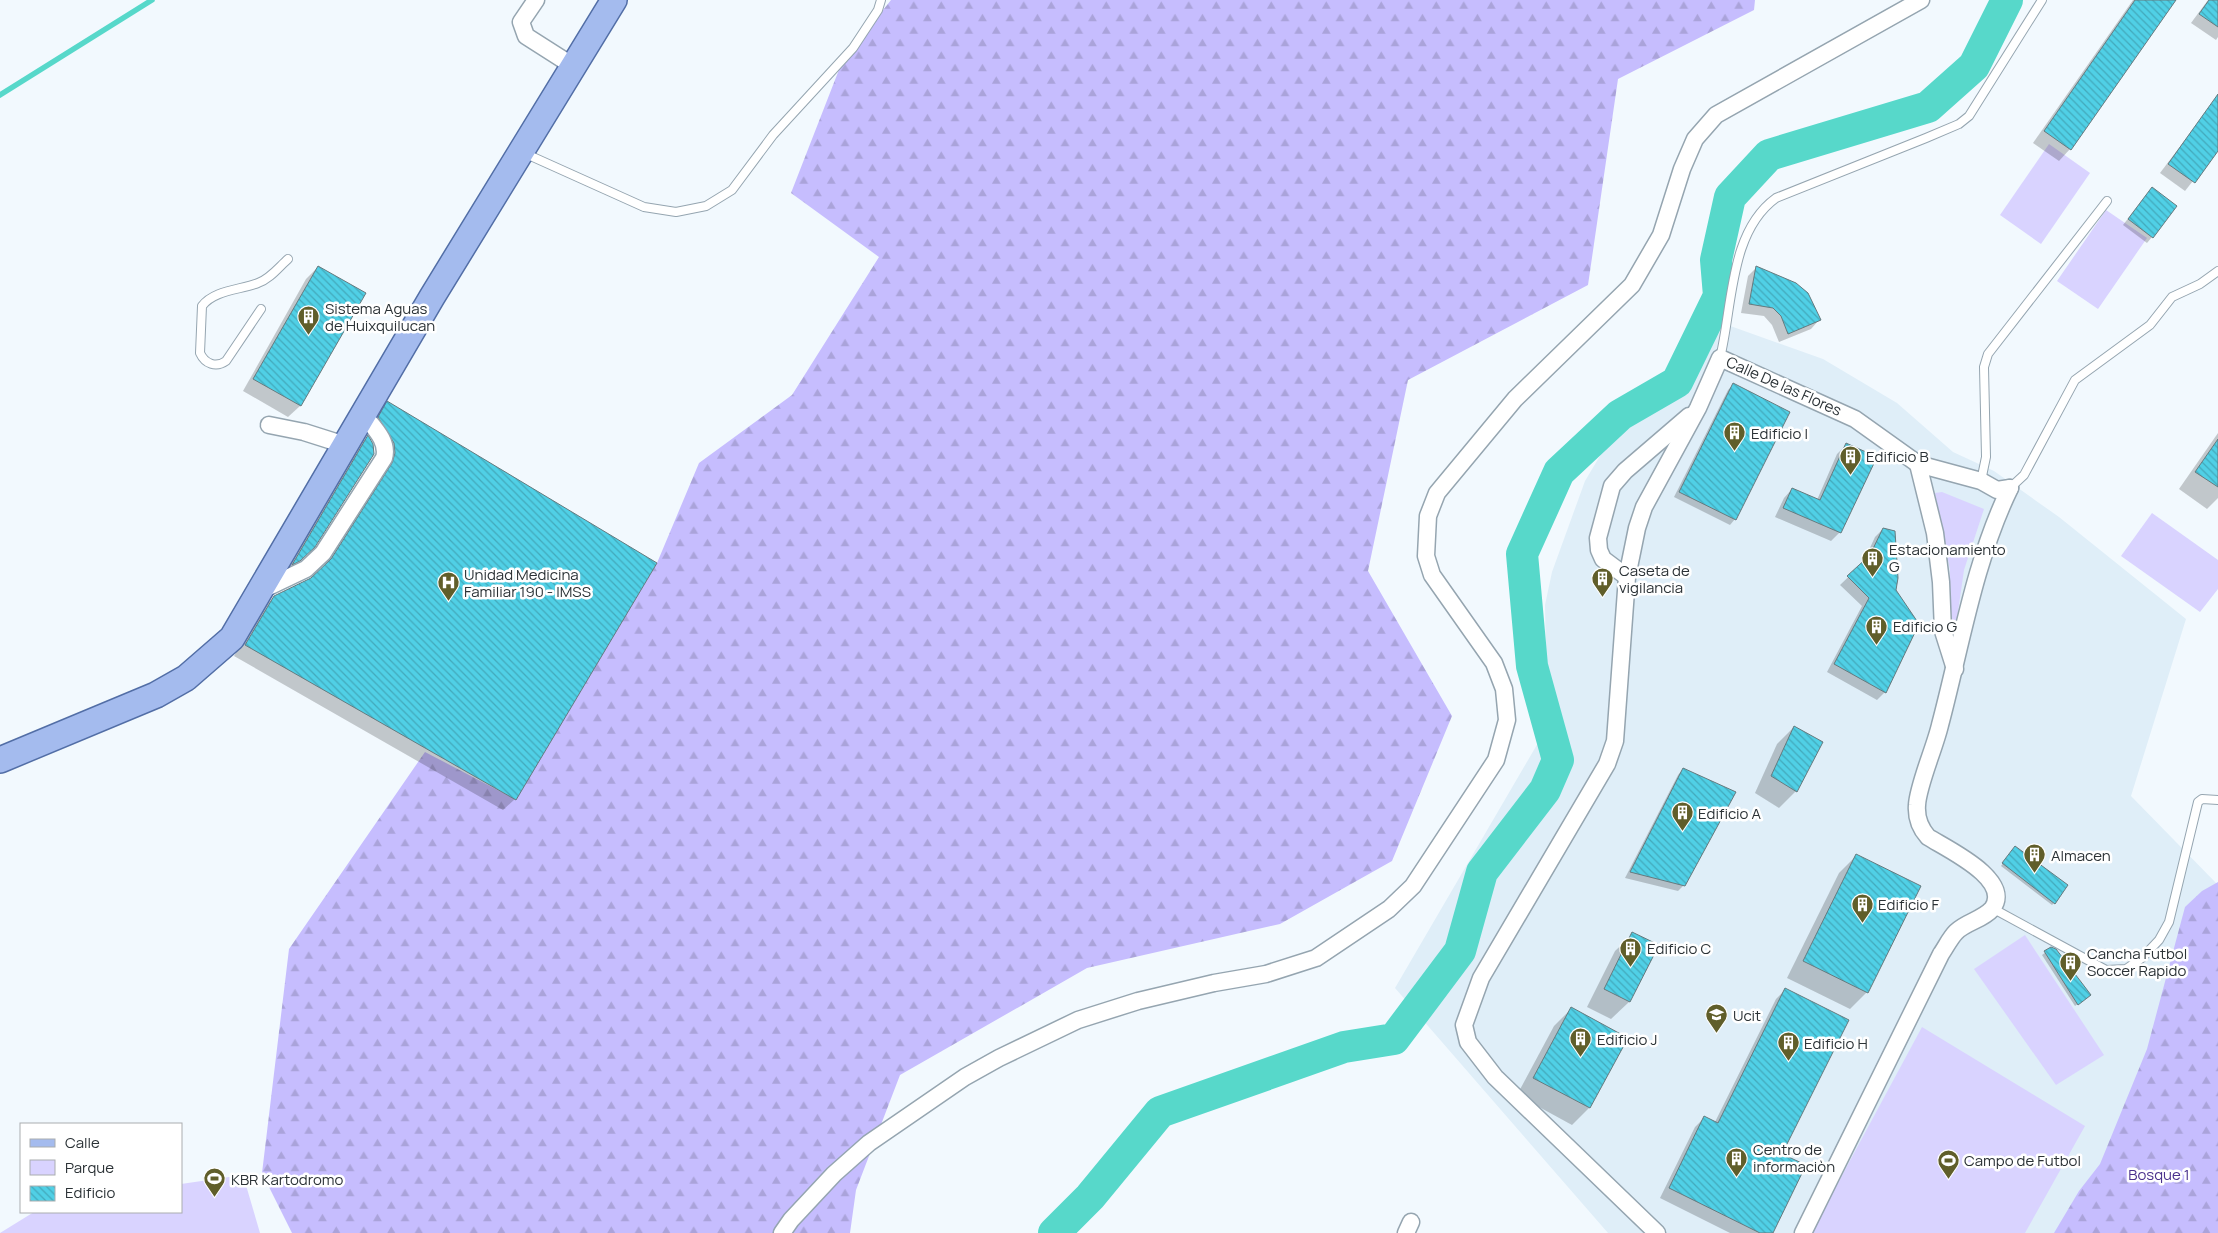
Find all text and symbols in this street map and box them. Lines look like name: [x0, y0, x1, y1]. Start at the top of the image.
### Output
place label: Sistema Aguas de Huixquilucan: [325, 298, 435, 336]
building icon: Sistema Aguas de Huixquilucan: [297, 305, 321, 336]
street label: Calle De las Flores: [1723, 351, 1845, 421]
building icon: Edificio I: [1723, 421, 1747, 452]
place label: Edificio I: [1751, 423, 1808, 444]
building icon: Edificio B: [1838, 444, 1862, 475]
place label: Edificio B: [1866, 446, 1929, 467]
place label: Estacionamiento G: [1889, 539, 2006, 577]
building icon: Estacionamiento G: [1861, 546, 1885, 577]
place label: Caseta de vigilancia: [1619, 560, 1690, 598]
place label: Unidad Medicina Familiar 190 - IMSS: [464, 564, 591, 602]
building icon: Caseta de vigilancia: [1591, 567, 1615, 598]
hospital icon: Unidad Medicina Familiar 190 - IMSS: [436, 571, 460, 602]
building icon: Edificio G: [1865, 614, 1889, 645]
place label: Edificio G: [1893, 616, 1957, 637]
building icon: Edificio A: [1670, 801, 1694, 832]
place label: Edificio A: [1698, 803, 1761, 824]
building icon: Almacen: [2023, 843, 2047, 874]
place label: Almacen: [2051, 845, 2111, 866]
building icon: Edificio F: [1850, 892, 1874, 923]
place label: Edificio F: [1878, 894, 1939, 915]
building icon: Edificio C: [1619, 936, 1643, 967]
place label: Edificio C: [1647, 938, 1711, 959]
place label: Cancha Futbol Soccer Rapido: [2087, 943, 2187, 981]
building icon: Cancha Futbol Soccer Rapido: [2059, 950, 2083, 981]
school or university icon: Ucit: [1705, 1003, 1729, 1034]
place label: Ucit: [1733, 1005, 1761, 1026]
building icon: Edificio J: [1569, 1027, 1593, 1058]
place label: Edificio J: [1597, 1029, 1657, 1050]
building icon: Edificio H: [1776, 1031, 1800, 1062]
place label: Edificio H: [1804, 1033, 1868, 1054]
legend: [20, 1123, 182, 1213]
text: Calle: [65, 1132, 100, 1153]
place label: Centro de informaciòn: [1753, 1139, 1835, 1177]
building icon: Centro de informaciòn: [1725, 1146, 1749, 1177]
sports icon: Campo de Futbol: [1936, 1148, 1960, 1179]
place label: Campo de Futbol: [1964, 1150, 2081, 1171]
text: Parque: [65, 1157, 114, 1178]
park label: Bosque 1: [2128, 1164, 2190, 1185]
sports icon: KBR Kartodromo: [203, 1167, 227, 1198]
place label: KBR Kartodromo: [231, 1169, 343, 1190]
text: Edificio: [65, 1182, 116, 1203]

